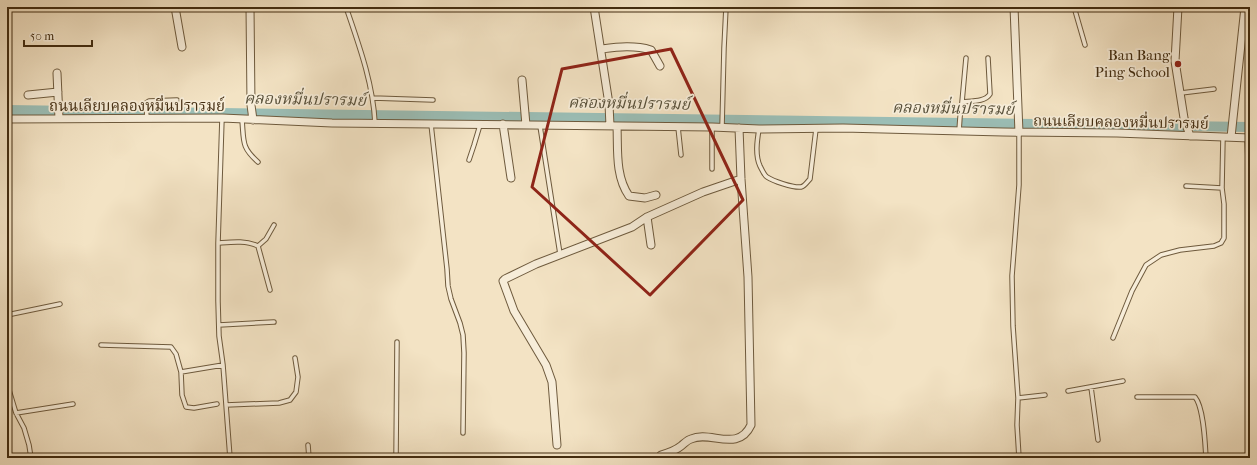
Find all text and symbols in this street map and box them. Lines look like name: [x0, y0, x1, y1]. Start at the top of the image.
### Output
scale bar: [24, 22, 92, 48]
text: 50 m: [30, 29, 54, 43]
place label: Ban Bang Ping School: [1095, 46, 1171, 81]
marker: Ban Bang Ping School: [1173, 59, 1183, 69]
water label: คลองหมื่นปรารมย์: [244, 86, 369, 110]
water label: คลองหมื่นปรารมย์: [568, 90, 693, 114]
street label: ถนนเลียบคลองหมื่นปรารมย์: [49, 95, 225, 115]
water label: คลองหมื่นปรารมย์: [892, 95, 1017, 119]
street label: ถนนเลียบคลองหมื่นปรารมย์: [1033, 109, 1209, 133]

